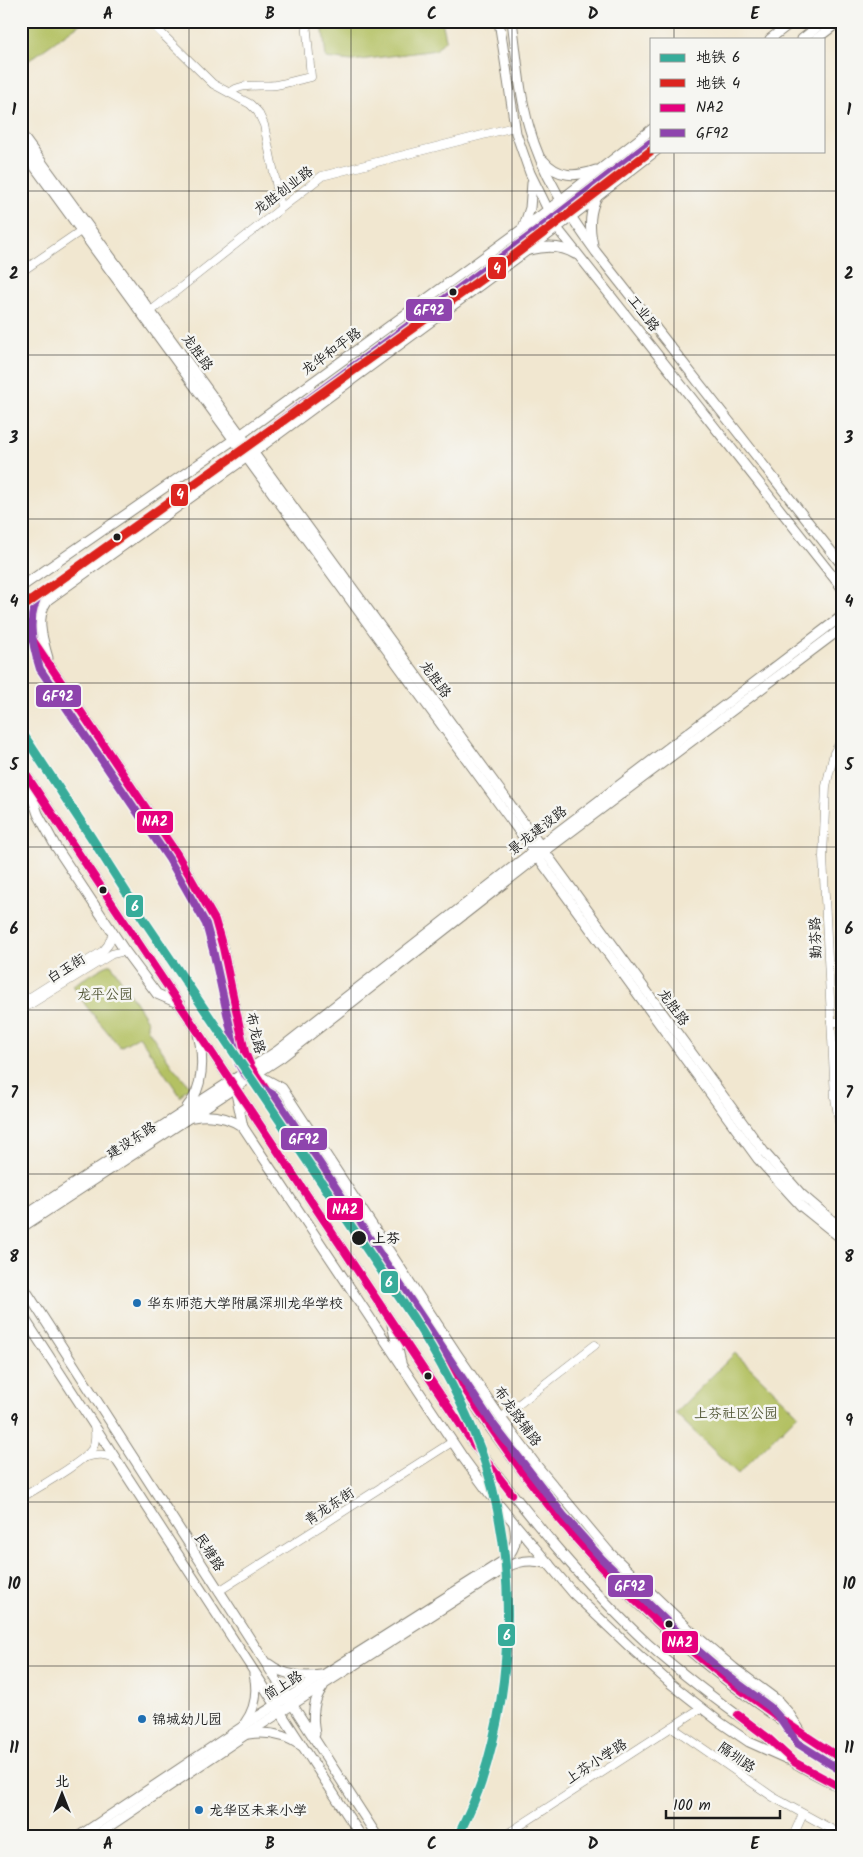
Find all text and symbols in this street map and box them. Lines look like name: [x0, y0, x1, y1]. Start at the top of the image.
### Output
text: A: [103, 2, 113, 27]
text: B: [265, 2, 275, 27]
text: C: [427, 2, 437, 27]
text: D: [588, 2, 599, 27]
text: E: [751, 2, 761, 27]
legend: [650, 38, 826, 152]
text: 地铁 6: [696, 46, 740, 70]
text: 地铁 4: [696, 72, 740, 96]
text: NA2: [696, 96, 724, 120]
text: 1: [12, 98, 17, 123]
text: 1: [847, 98, 852, 123]
text: GF92: [696, 122, 729, 146]
street label: 龙胜创业路: [249, 161, 318, 221]
line badge: 4: [487, 256, 507, 280]
text: 4: [493, 258, 501, 280]
text: 2: [9, 262, 19, 287]
text: 2: [844, 262, 854, 287]
unlabelled marker: [448, 287, 458, 297]
street label: 工业路: [622, 290, 665, 337]
line badge: GF92: [405, 298, 453, 322]
text: GF92: [413, 300, 445, 322]
street label: 龙华和平路: [297, 322, 366, 381]
street label: 龙胜路: [176, 329, 218, 376]
text: 3: [9, 426, 19, 451]
text: 3: [844, 426, 854, 451]
line badge: 4: [170, 483, 189, 507]
text: 4: [176, 484, 184, 506]
unlabelled marker: [112, 532, 122, 542]
text: 4: [10, 590, 19, 615]
text: 4: [845, 590, 854, 615]
street label: 龙胜路: [414, 656, 456, 703]
line badge: GF92: [35, 684, 82, 708]
text: GF92: [42, 686, 74, 708]
text: 5: [9, 753, 20, 778]
text: 5: [844, 753, 855, 778]
street label: 景龙建设路: [503, 801, 572, 861]
line badge: NA2: [136, 810, 174, 834]
text: NA2: [142, 811, 168, 833]
unlabelled marker: [98, 885, 108, 895]
line badge: 6: [125, 894, 144, 918]
text: 6: [131, 896, 139, 918]
text: 6: [10, 917, 19, 942]
street label: 勤芬路: [804, 917, 828, 959]
text: 6: [845, 917, 854, 942]
street label: 白玉街: [43, 948, 90, 989]
park label: 龙平公园: [77, 984, 133, 1006]
street label: 龙胜路: [652, 984, 694, 1031]
street label: 布龙路: [239, 1010, 271, 1056]
text: 7: [10, 1081, 18, 1106]
text: 7: [845, 1081, 853, 1106]
street label: 建设东路: [102, 1116, 161, 1165]
line badge: GF92: [280, 1127, 328, 1151]
text: GF92: [288, 1129, 320, 1151]
line badge: NA2: [326, 1197, 364, 1221]
text: NA2: [332, 1199, 358, 1221]
place label: 上芬: [372, 1228, 400, 1250]
marker: 上芬: [350, 1229, 368, 1247]
text: 8: [9, 1245, 19, 1270]
text: 8: [844, 1245, 854, 1270]
line badge: 6: [380, 1270, 399, 1294]
text: 6: [385, 1272, 393, 1294]
place label: 华东师范大学附属深圳龙华学校: [147, 1293, 343, 1315]
marker: 华东师范大学附属深圳龙华学校: [131, 1297, 143, 1309]
unlabelled marker: [423, 1371, 433, 1381]
street label: 布龙路辅路: [488, 1382, 547, 1451]
park label: 上芬社区公园: [694, 1403, 778, 1425]
text: 9: [10, 1409, 18, 1434]
text: 9: [845, 1409, 853, 1434]
street label: 青龙东街: [300, 1482, 359, 1531]
street label: 民塘路: [188, 1529, 230, 1576]
text: 10: [7, 1572, 21, 1597]
text: 10: [842, 1572, 856, 1597]
line badge: GF92: [607, 1574, 654, 1598]
text: GF92: [614, 1576, 646, 1598]
unlabelled marker: [664, 1619, 674, 1629]
line badge: 6: [497, 1623, 516, 1647]
text: 6: [503, 1625, 511, 1647]
line badge: NA2: [661, 1630, 699, 1654]
text: NA2: [667, 1632, 693, 1654]
street label: 简上路: [260, 1665, 307, 1706]
place label: 锦城幼儿园: [152, 1709, 222, 1731]
marker: 锦城幼儿园: [136, 1713, 148, 1725]
street label: 上芬小学路: [561, 1734, 632, 1790]
text: 11: [9, 1736, 19, 1761]
text: 11: [844, 1736, 854, 1761]
street label: 隔圳路: [713, 1737, 760, 1779]
north arrow: [38, 1770, 88, 1820]
text: 北: [55, 1771, 69, 1793]
scale bar: [666, 1787, 779, 1819]
text: 100 m: [673, 1794, 711, 1818]
place label: 龙华区未来小学: [209, 1800, 307, 1822]
marker: 龙华区未来小学: [193, 1804, 205, 1816]
text: A: [103, 1832, 113, 1857]
text: B: [265, 1832, 275, 1857]
text: C: [427, 1832, 437, 1857]
text: D: [588, 1832, 599, 1857]
text: E: [751, 1832, 761, 1857]

